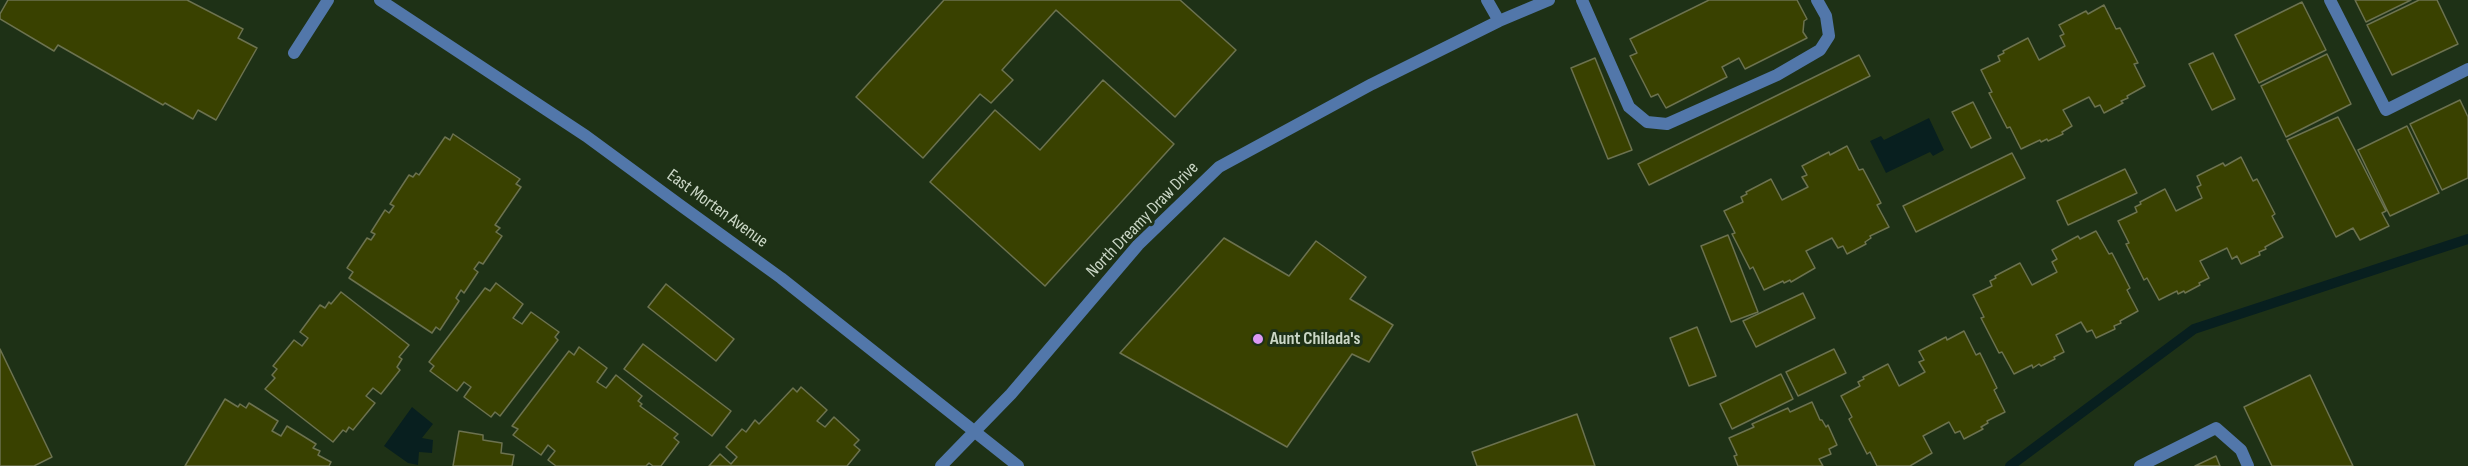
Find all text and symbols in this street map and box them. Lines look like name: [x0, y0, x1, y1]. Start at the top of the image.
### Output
street label: North Dreamy Draw Drive: [1082, 158, 1204, 282]
street label: East Morten Avenue: [662, 165, 772, 253]
place label: Aunt Chilada's: [1270, 328, 1361, 350]
marker: Aunt Chilada's: [1251, 332, 1265, 346]

